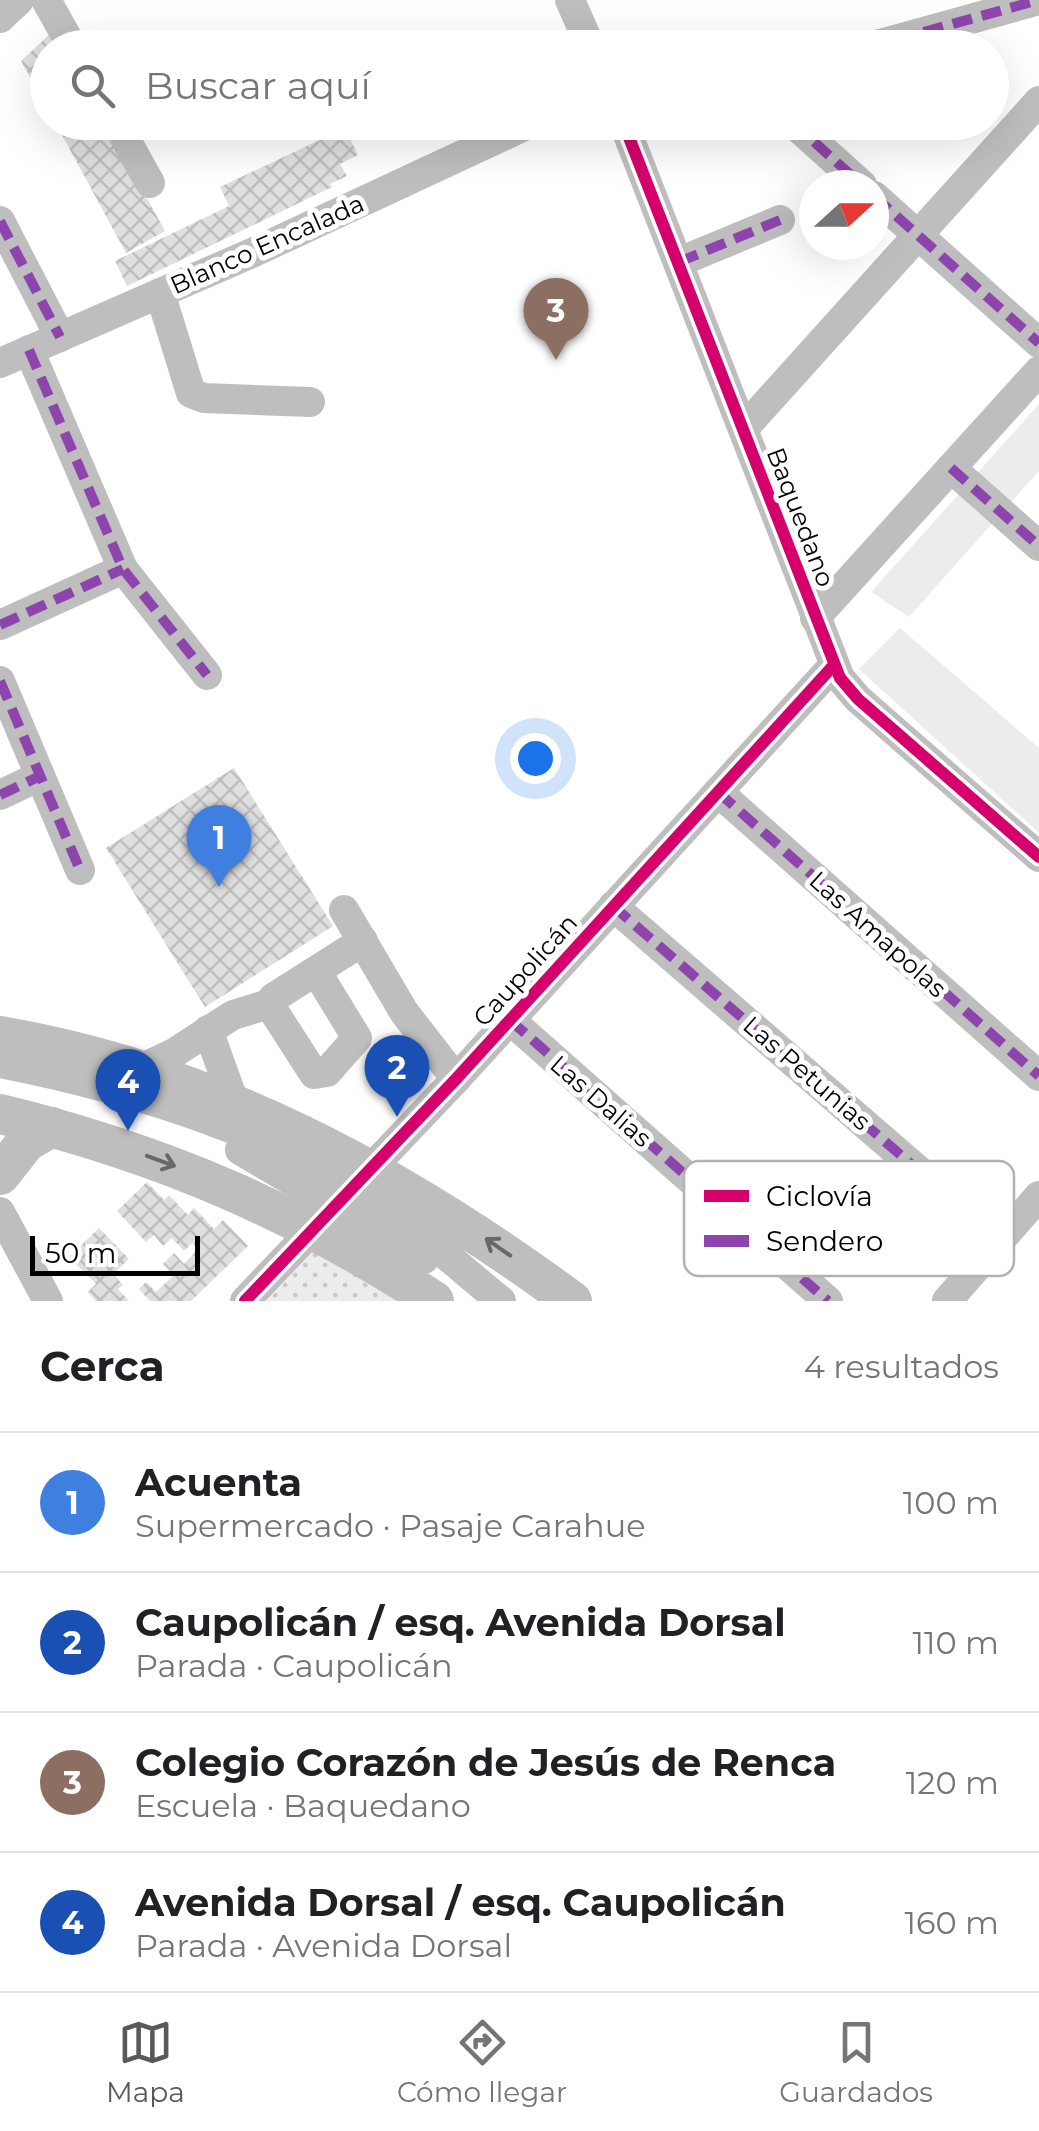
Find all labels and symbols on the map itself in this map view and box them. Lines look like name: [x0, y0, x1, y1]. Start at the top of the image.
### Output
north arrow: [799, 170, 889, 260]
street label: Blanco Encalada: [165, 188, 369, 300]
pin: 3: [524, 278, 588, 360]
street label: Baquedano: [761, 443, 841, 591]
your location: [510, 733, 561, 784]
pin: 1: [186, 804, 252, 887]
street label: Las Amapolas: [803, 865, 953, 1003]
street label: Caupolicán: [467, 908, 583, 1032]
street label: Las Petunias: [737, 1010, 877, 1136]
pin: 2: [364, 1034, 430, 1117]
pin: 4: [96, 1048, 160, 1131]
street label: Las Dalias: [544, 1049, 658, 1153]
one-way arrow: [144, 1153, 175, 1171]
legend: [684, 1161, 1014, 1276]
text: Ciclovía: [766, 1179, 873, 1213]
text: Sendero: [766, 1224, 883, 1258]
scale bar: [30, 1231, 200, 1276]
one-way arrow: [485, 1237, 512, 1258]

